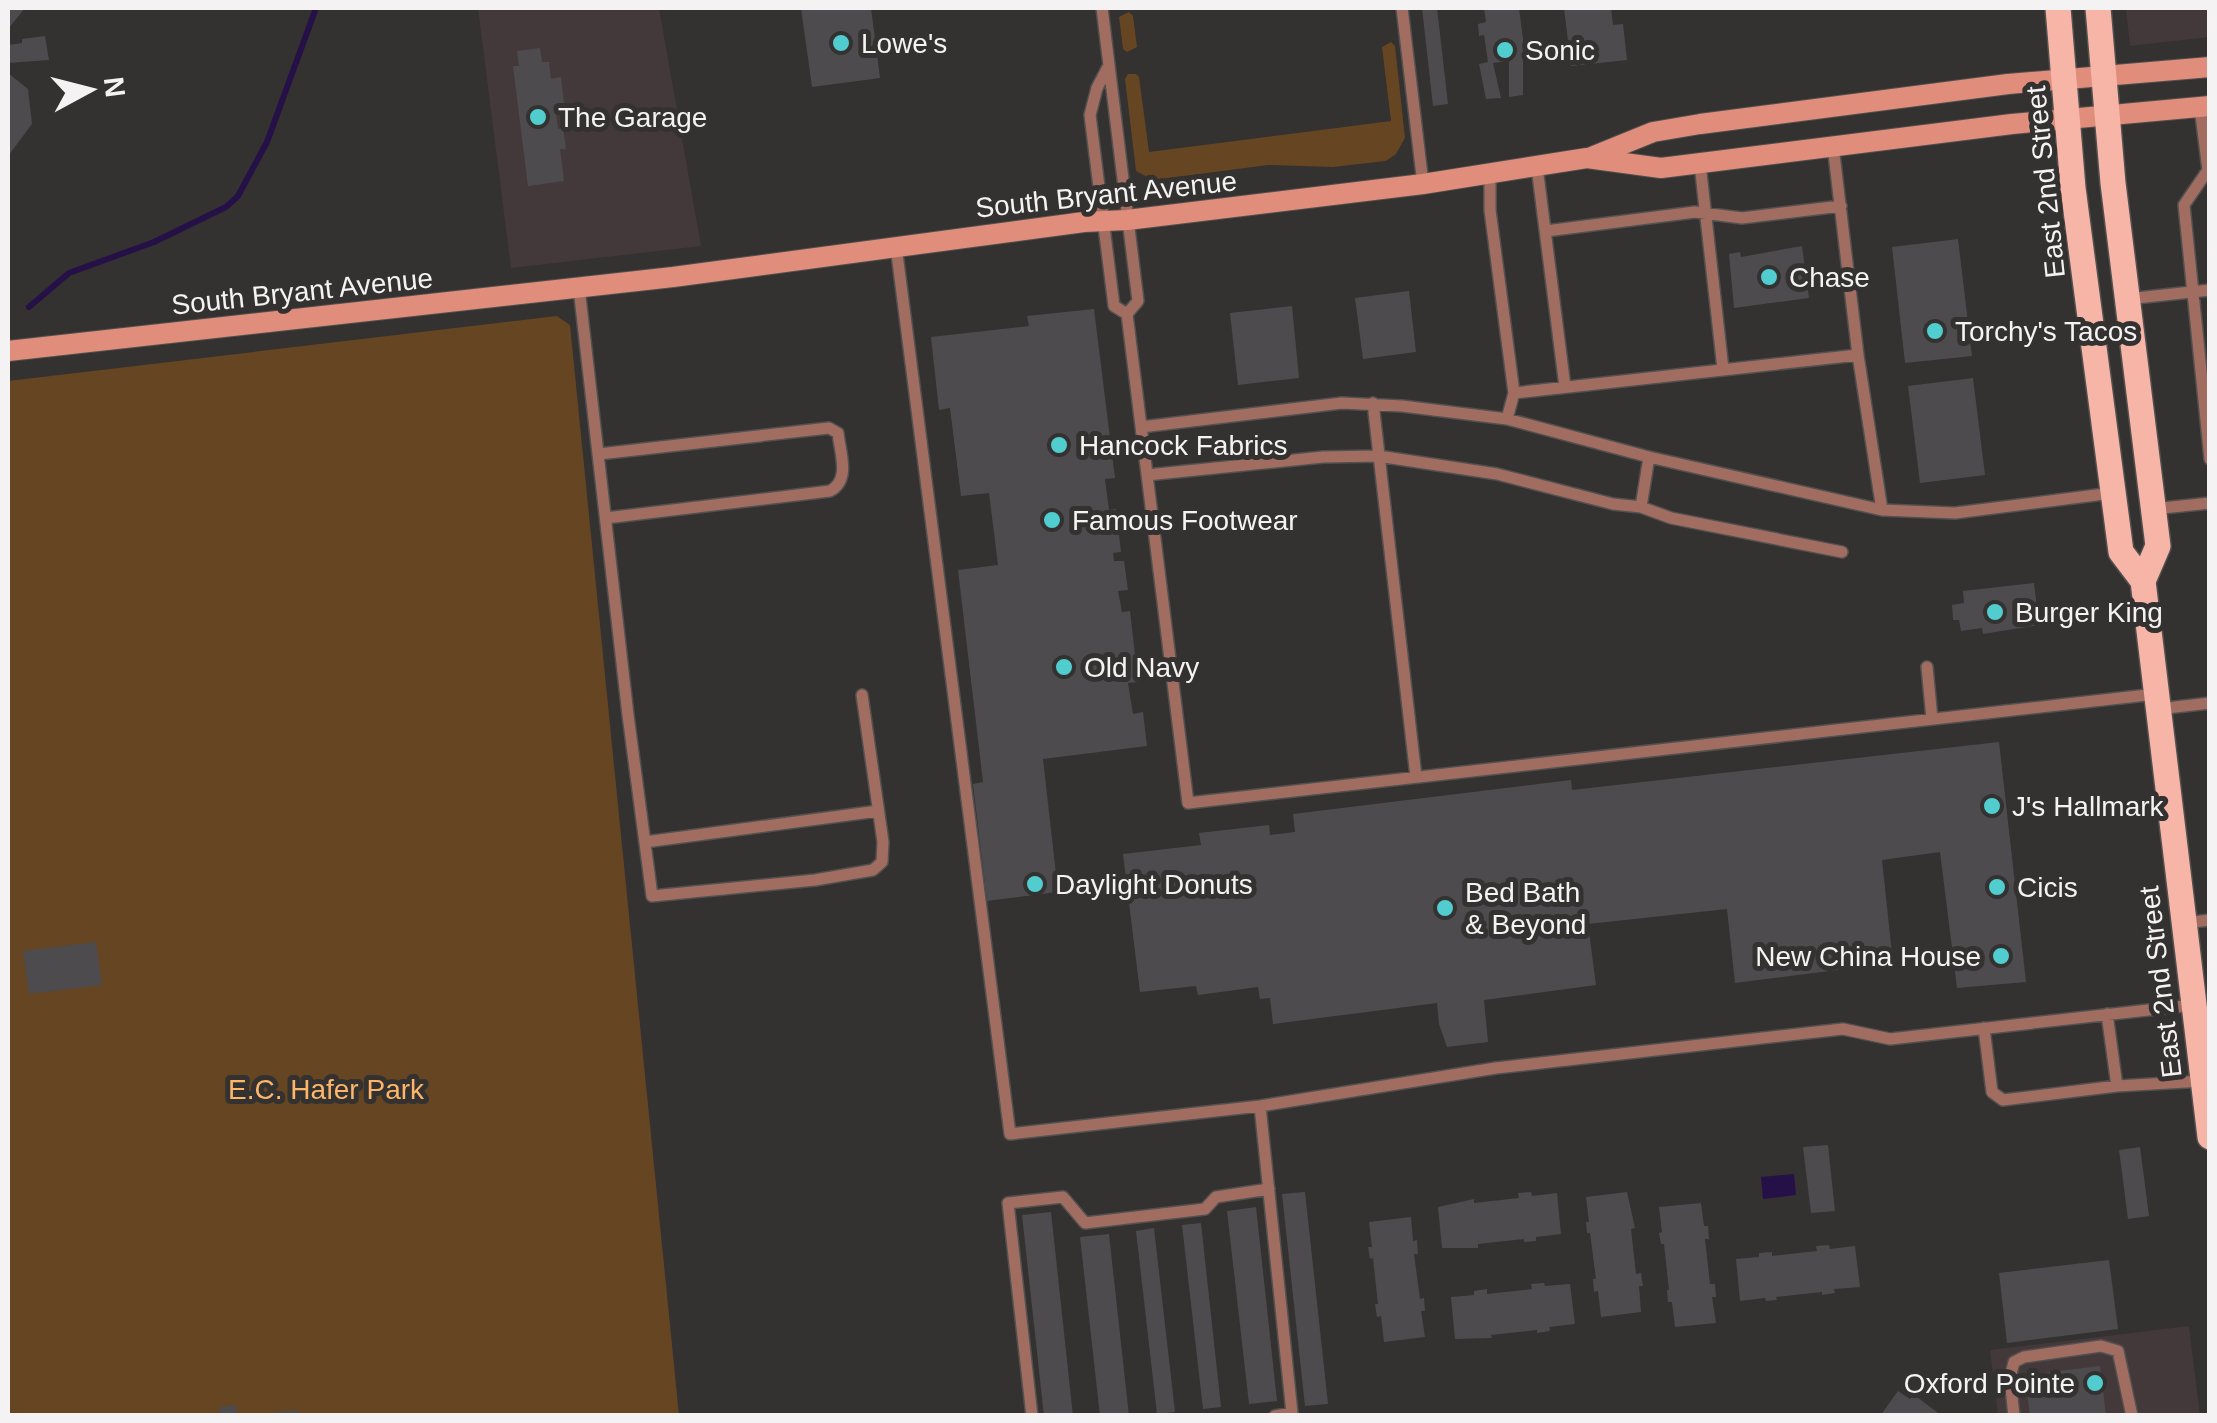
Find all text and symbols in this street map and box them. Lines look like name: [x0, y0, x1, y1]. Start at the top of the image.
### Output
place label: Lowe's: [861, 28, 947, 59]
marker: Lowe's: [830, 32, 852, 54]
place label: Sonic: [1525, 35, 1595, 66]
marker: Sonic: [1494, 39, 1516, 61]
north arrow: [40, 40, 140, 140]
text: N: [98, 75, 131, 99]
street label: East 2nd Street: [2020, 84, 2071, 280]
place label: The Garage: [558, 102, 707, 133]
marker: The Garage: [527, 106, 549, 128]
street label: South Bryant Avenue: [974, 165, 1238, 224]
street label: South Bryant Avenue: [170, 262, 434, 321]
place label: Chase: [1789, 262, 1870, 293]
marker: Chase: [1758, 266, 1780, 288]
place label: Torchy's Tacos: [1955, 316, 2137, 347]
marker: Torchy's Tacos: [1924, 320, 1946, 342]
place label: Hancock Fabrics: [1079, 430, 1288, 461]
marker: Hancock Fabrics: [1048, 434, 1070, 456]
place label: Famous Footwear: [1072, 505, 1298, 536]
marker: Famous Footwear: [1041, 509, 1063, 531]
place label: Burger King: [2015, 597, 2163, 628]
marker: Burger King: [1984, 601, 2006, 623]
place label: Old Navy: [1084, 652, 1199, 683]
marker: Old Navy: [1053, 656, 1075, 678]
place label: J's Hallmark: [2012, 791, 2165, 822]
marker: J's Hallmark: [1981, 795, 2003, 817]
place label: Daylight Donuts: [1055, 869, 1253, 900]
place label: Cicis: [2017, 872, 2078, 903]
marker: Daylight Donuts: [1024, 873, 1046, 895]
marker: Cicis: [1986, 876, 2008, 898]
place label: Bed Bath & Beyond: [1465, 877, 1586, 940]
street label: East 2nd Street: [2133, 884, 2188, 1080]
marker: Bed Bath & Beyond: [1434, 897, 1456, 919]
place label: New China House: [1755, 941, 1981, 972]
marker: New China House: [1990, 945, 2012, 967]
park label: E.C. Hafer Park: [228, 1074, 425, 1105]
place label: Oxford Pointe: [1904, 1368, 2075, 1399]
marker: Oxford Pointe: [2084, 1372, 2106, 1394]

